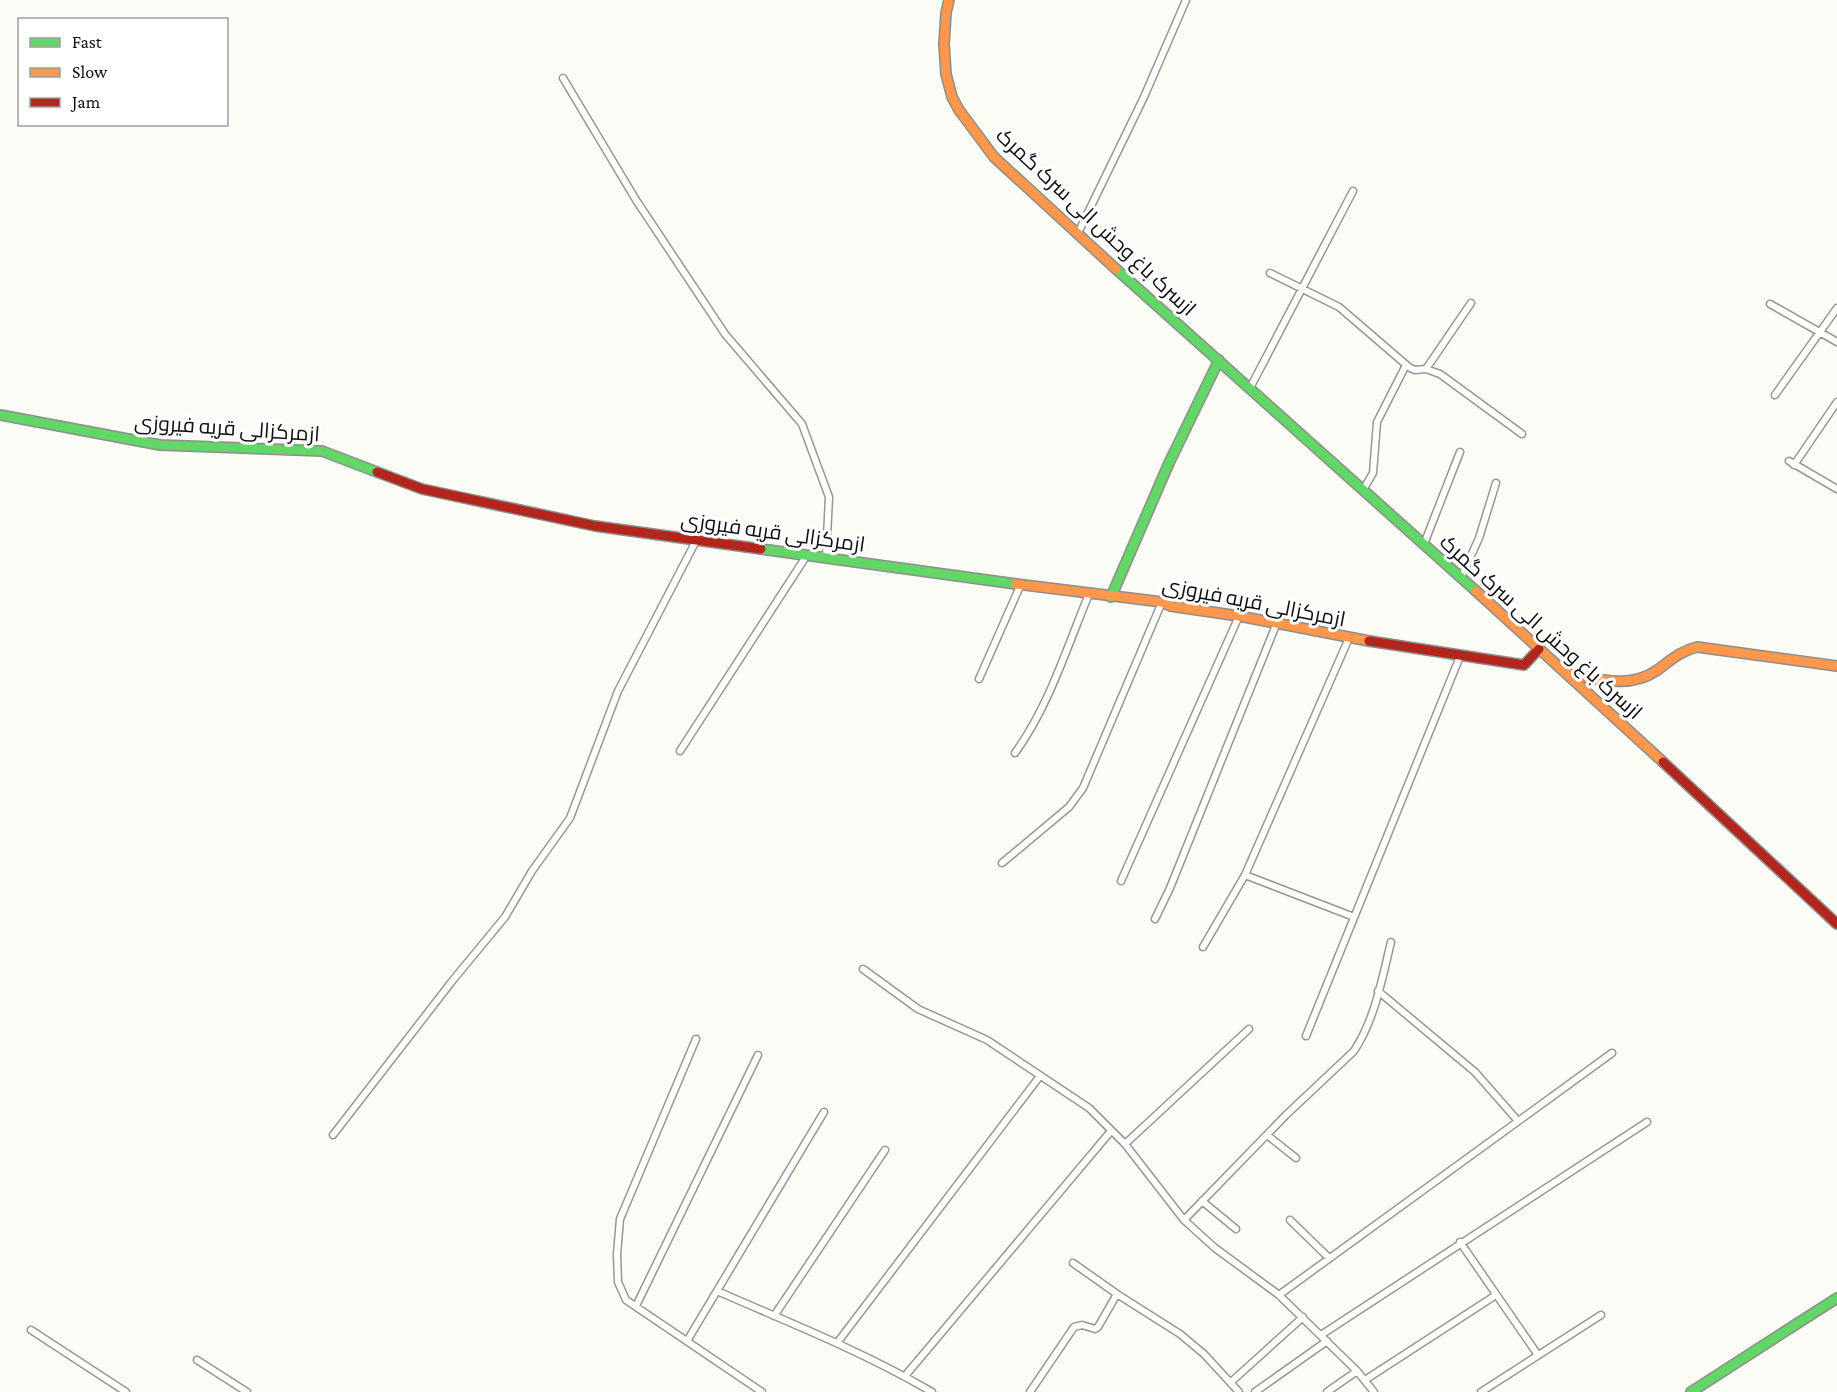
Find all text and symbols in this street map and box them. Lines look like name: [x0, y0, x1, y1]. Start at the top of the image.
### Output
legend: [18, 18, 228, 126]
text: Fast: [72, 32, 103, 52]
text: Slow: [72, 62, 108, 82]
text: Jam: [70, 92, 101, 112]
street label: ازسرک باغ وحش الی سرک گمرک: [990, 123, 1201, 322]
street label: ازمرکزالی قریه فیروزی: [133, 410, 321, 447]
street label: ازمرکزالی قریه فیروزی: [679, 507, 867, 558]
street label: ازسرک باغ وحش الی سرک گمرک: [1433, 530, 1647, 726]
street label: ازمرکزالی قریه فیروزی: [1160, 572, 1348, 633]

